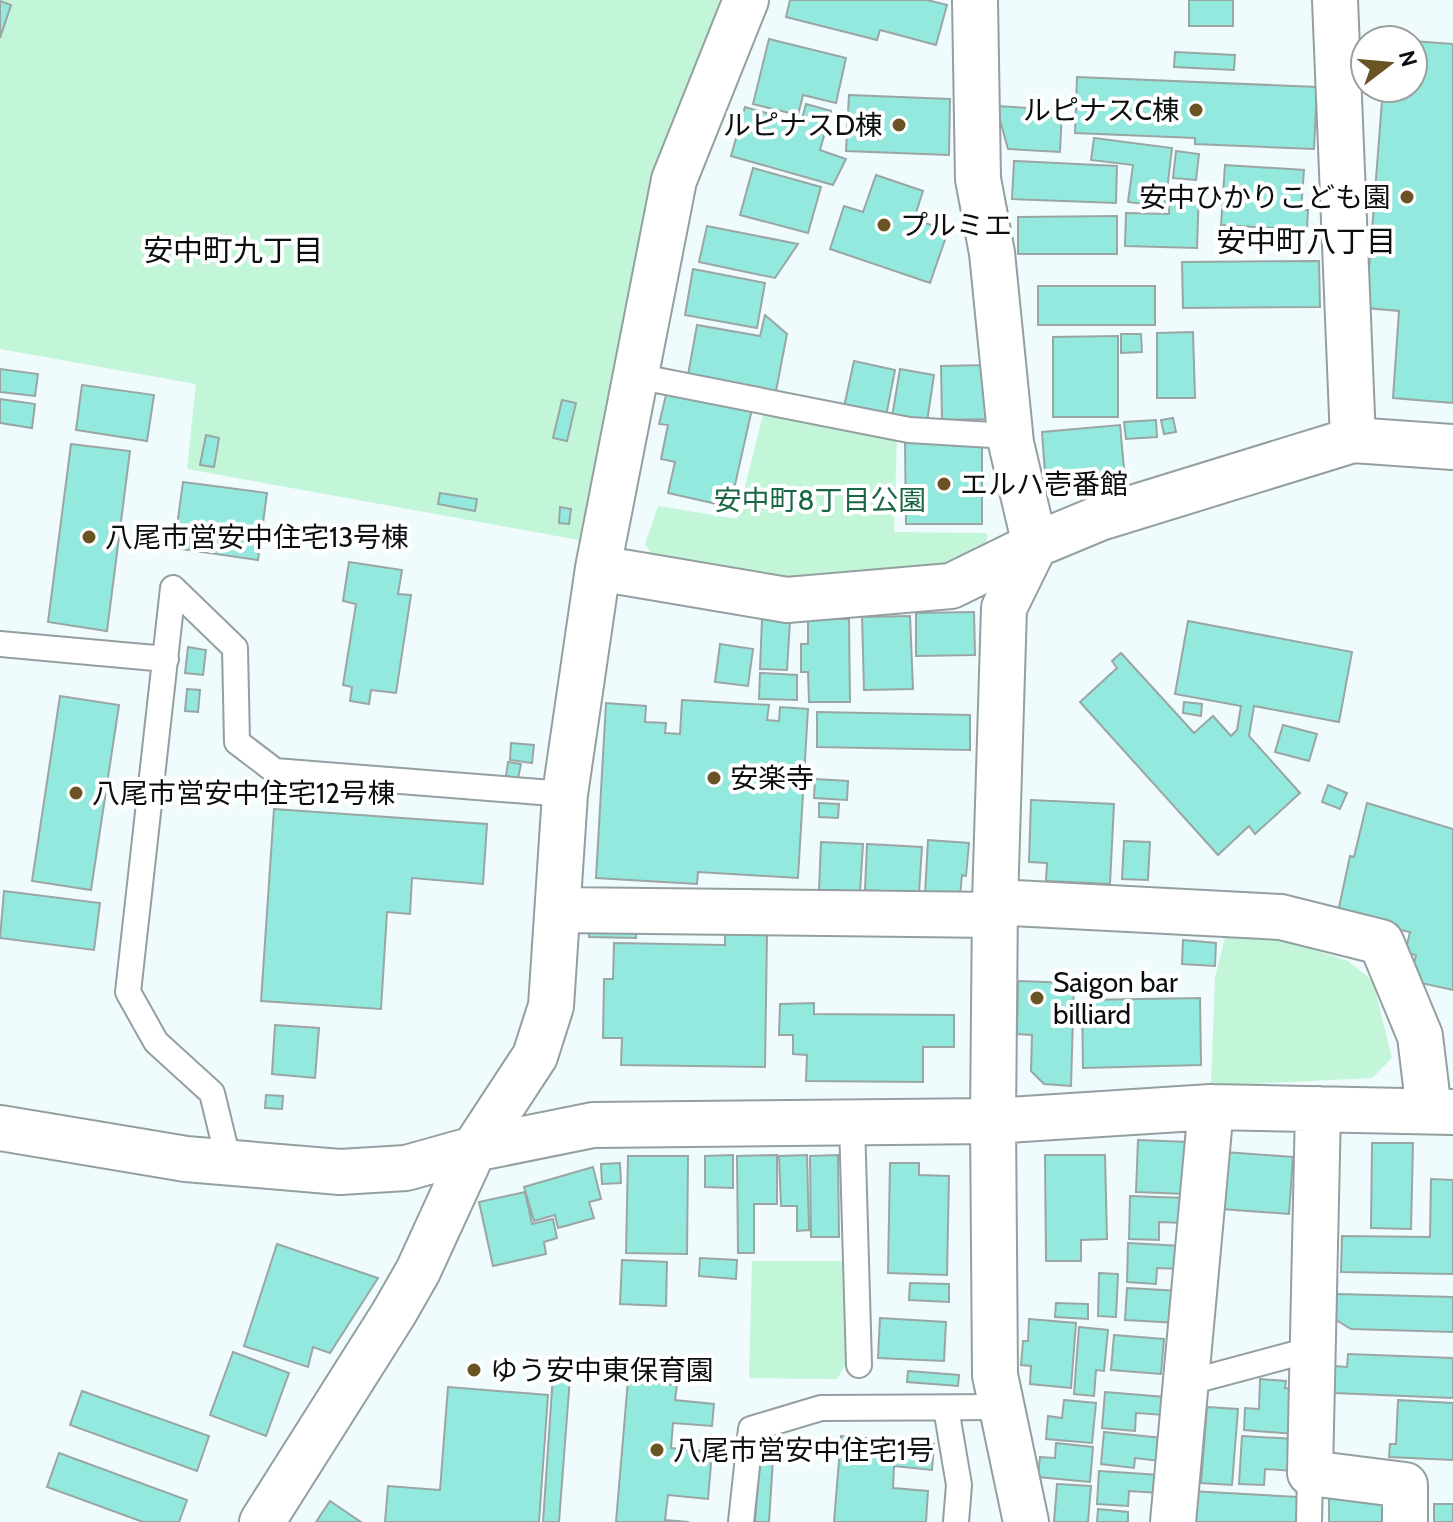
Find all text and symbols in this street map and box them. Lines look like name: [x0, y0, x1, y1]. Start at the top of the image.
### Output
north arrow: [1349, 24, 1429, 104]
text: N: [1393, 47, 1423, 70]
place label: ルピナスC棟: [1023, 93, 1180, 127]
marker: ルピナスC棟: [1187, 101, 1205, 119]
place label: ルピナスD棟: [723, 108, 883, 142]
marker: ルピナスD棟: [890, 116, 908, 134]
place label: 安中ひかりこども園: [1139, 180, 1391, 214]
marker: 安中ひかりこども園: [1398, 188, 1416, 206]
place label: プルミエ: [900, 208, 1012, 242]
marker: プルミエ: [875, 216, 893, 234]
district label: 安中町八丁目: [1216, 223, 1396, 260]
district label: 安中町九丁目: [143, 232, 323, 269]
place label: エルハ壱番館: [960, 467, 1128, 501]
marker: エルハ壱番館: [935, 475, 953, 493]
park label: 安中町8丁目公園: [714, 483, 926, 517]
place label: 八尾市営安中住宅13号棟: [105, 520, 409, 554]
marker: 八尾市営安中住宅13号棟: [80, 528, 98, 546]
place label: 安楽寺: [730, 761, 814, 795]
marker: 安楽寺: [705, 769, 723, 787]
place label: 八尾市営安中住宅12号棟: [92, 776, 396, 810]
marker: 八尾市営安中住宅12号棟: [67, 784, 85, 802]
place label: Saigon bar billiard: [1053, 965, 1178, 1031]
marker: Saigon bar billiard: [1028, 989, 1046, 1007]
place label: ゆう安中東保育園: [490, 1353, 714, 1387]
marker: ゆう安中東保育園: [465, 1361, 483, 1379]
place label: 八尾市営安中住宅1号: [673, 1433, 934, 1467]
marker: 八尾市営安中住宅1号: [648, 1441, 666, 1459]

